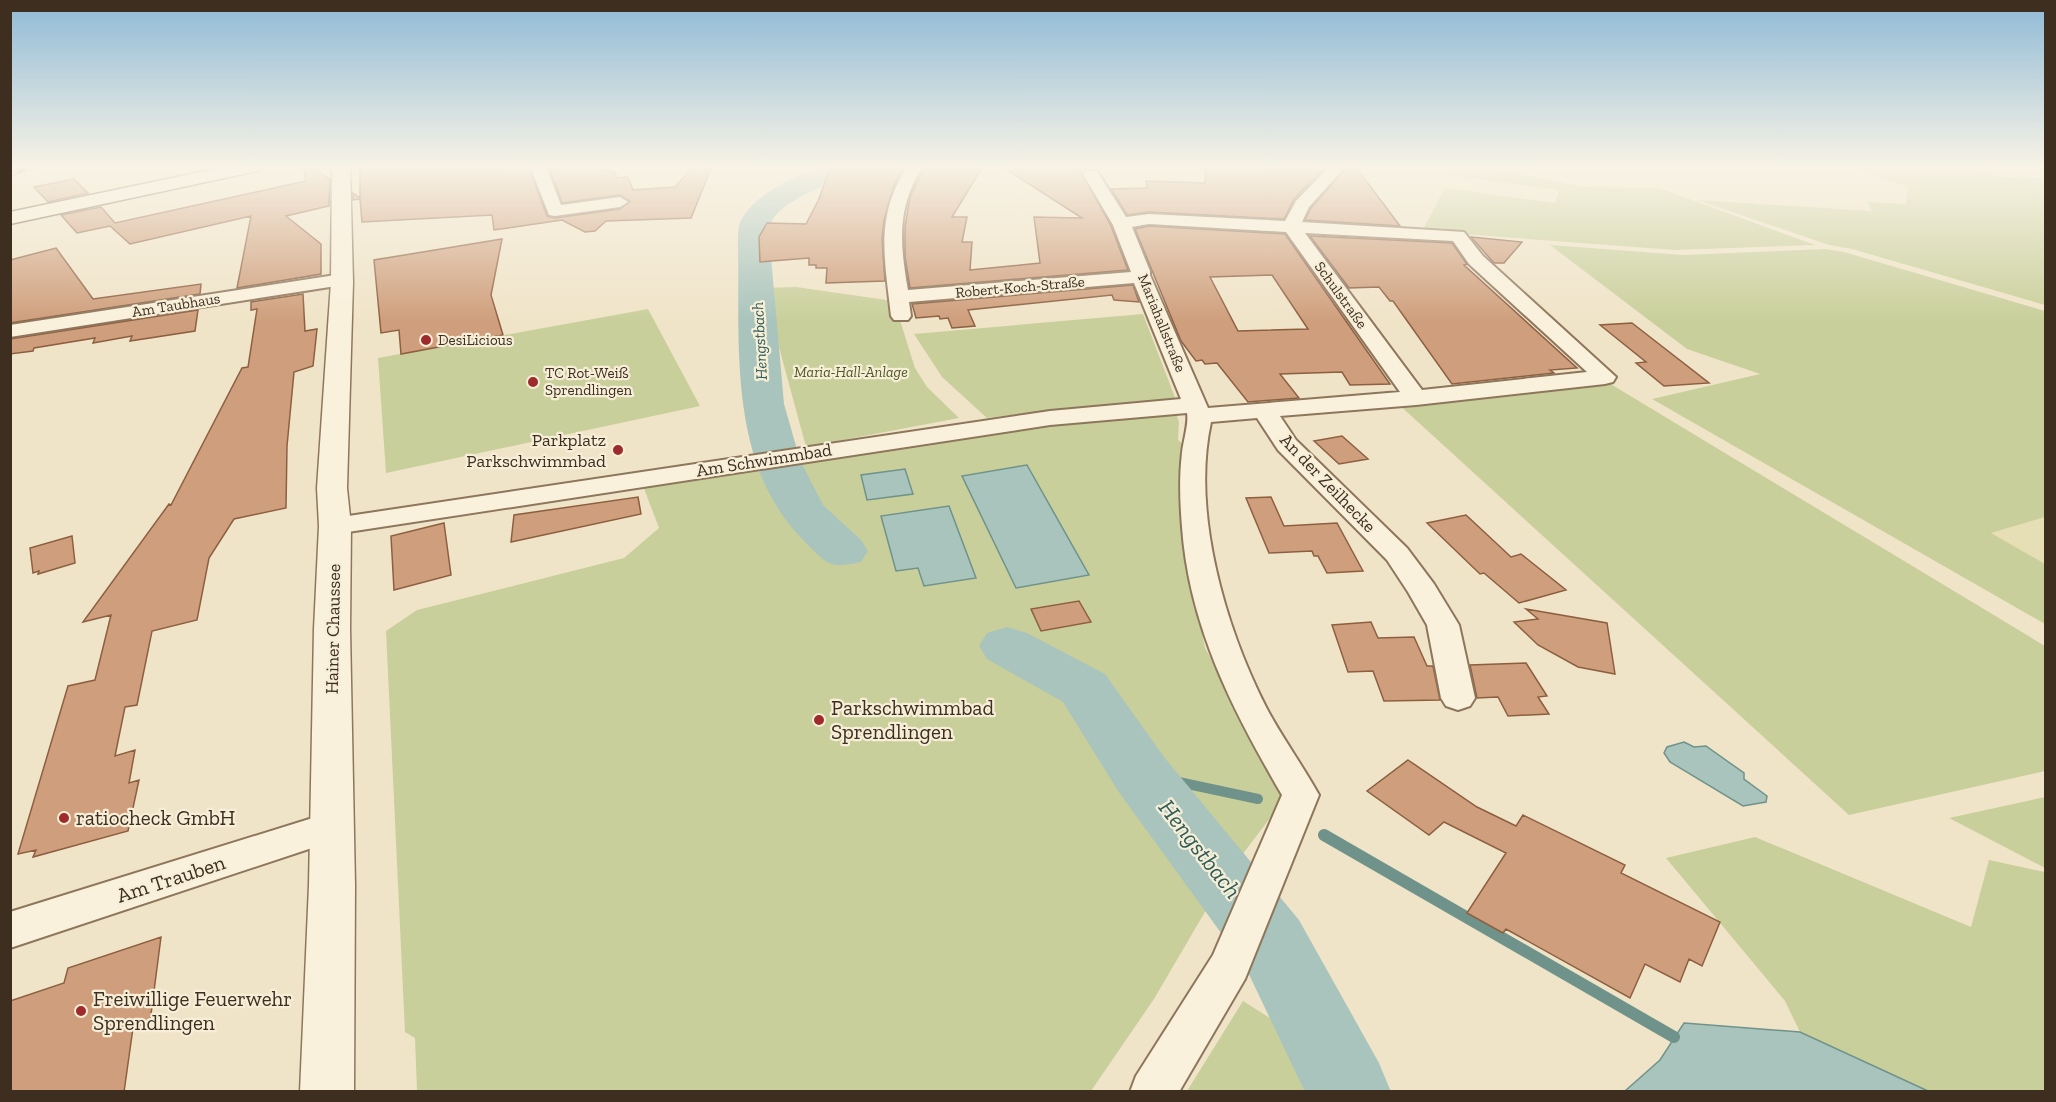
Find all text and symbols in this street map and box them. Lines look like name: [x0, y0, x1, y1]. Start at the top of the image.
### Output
street label: Schulstraße: [1311, 258, 1371, 332]
street label: Mariahallstraße: [1134, 271, 1190, 375]
street label: Robert-Koch-Straße: [955, 272, 1085, 302]
street label: Am Taubhaus: [131, 289, 221, 321]
water label: Hengstbach: [748, 301, 771, 381]
place label: DesiLicious: [438, 331, 513, 349]
marker: DesiLicious: [419, 333, 433, 347]
park label: Maria-Hall-Anlage: [794, 363, 908, 381]
place label: TC Rot-Weiß Sprendlingen: [545, 364, 632, 399]
marker: TC Rot-Weiß Sprendlingen: [526, 375, 540, 389]
place label: Parkplatz Parkschwimmbad: [466, 429, 606, 472]
street label: An der Zeilhecke: [1275, 429, 1381, 537]
street label: Am Schwimmbad: [695, 438, 834, 482]
marker: Parkplatz Parkschwimmbad: [611, 443, 625, 457]
street label: Hainer Chaussee: [321, 564, 345, 694]
place label: Parkschwimmbad Sprendlingen: [831, 695, 995, 744]
marker: Parkschwimmbad Sprendlingen: [812, 713, 826, 727]
water label: Hengstbach: [1153, 793, 1248, 904]
place label: ratiocheck GmbH: [76, 805, 235, 830]
marker: ratiocheck GmbH: [57, 811, 71, 825]
street label: Am Trauben: [113, 849, 228, 908]
place label: Freiwillige Feuerwehr Sprendlingen: [93, 986, 292, 1035]
marker: Freiwillige Feuerwehr Sprendlingen: [74, 1004, 88, 1018]

